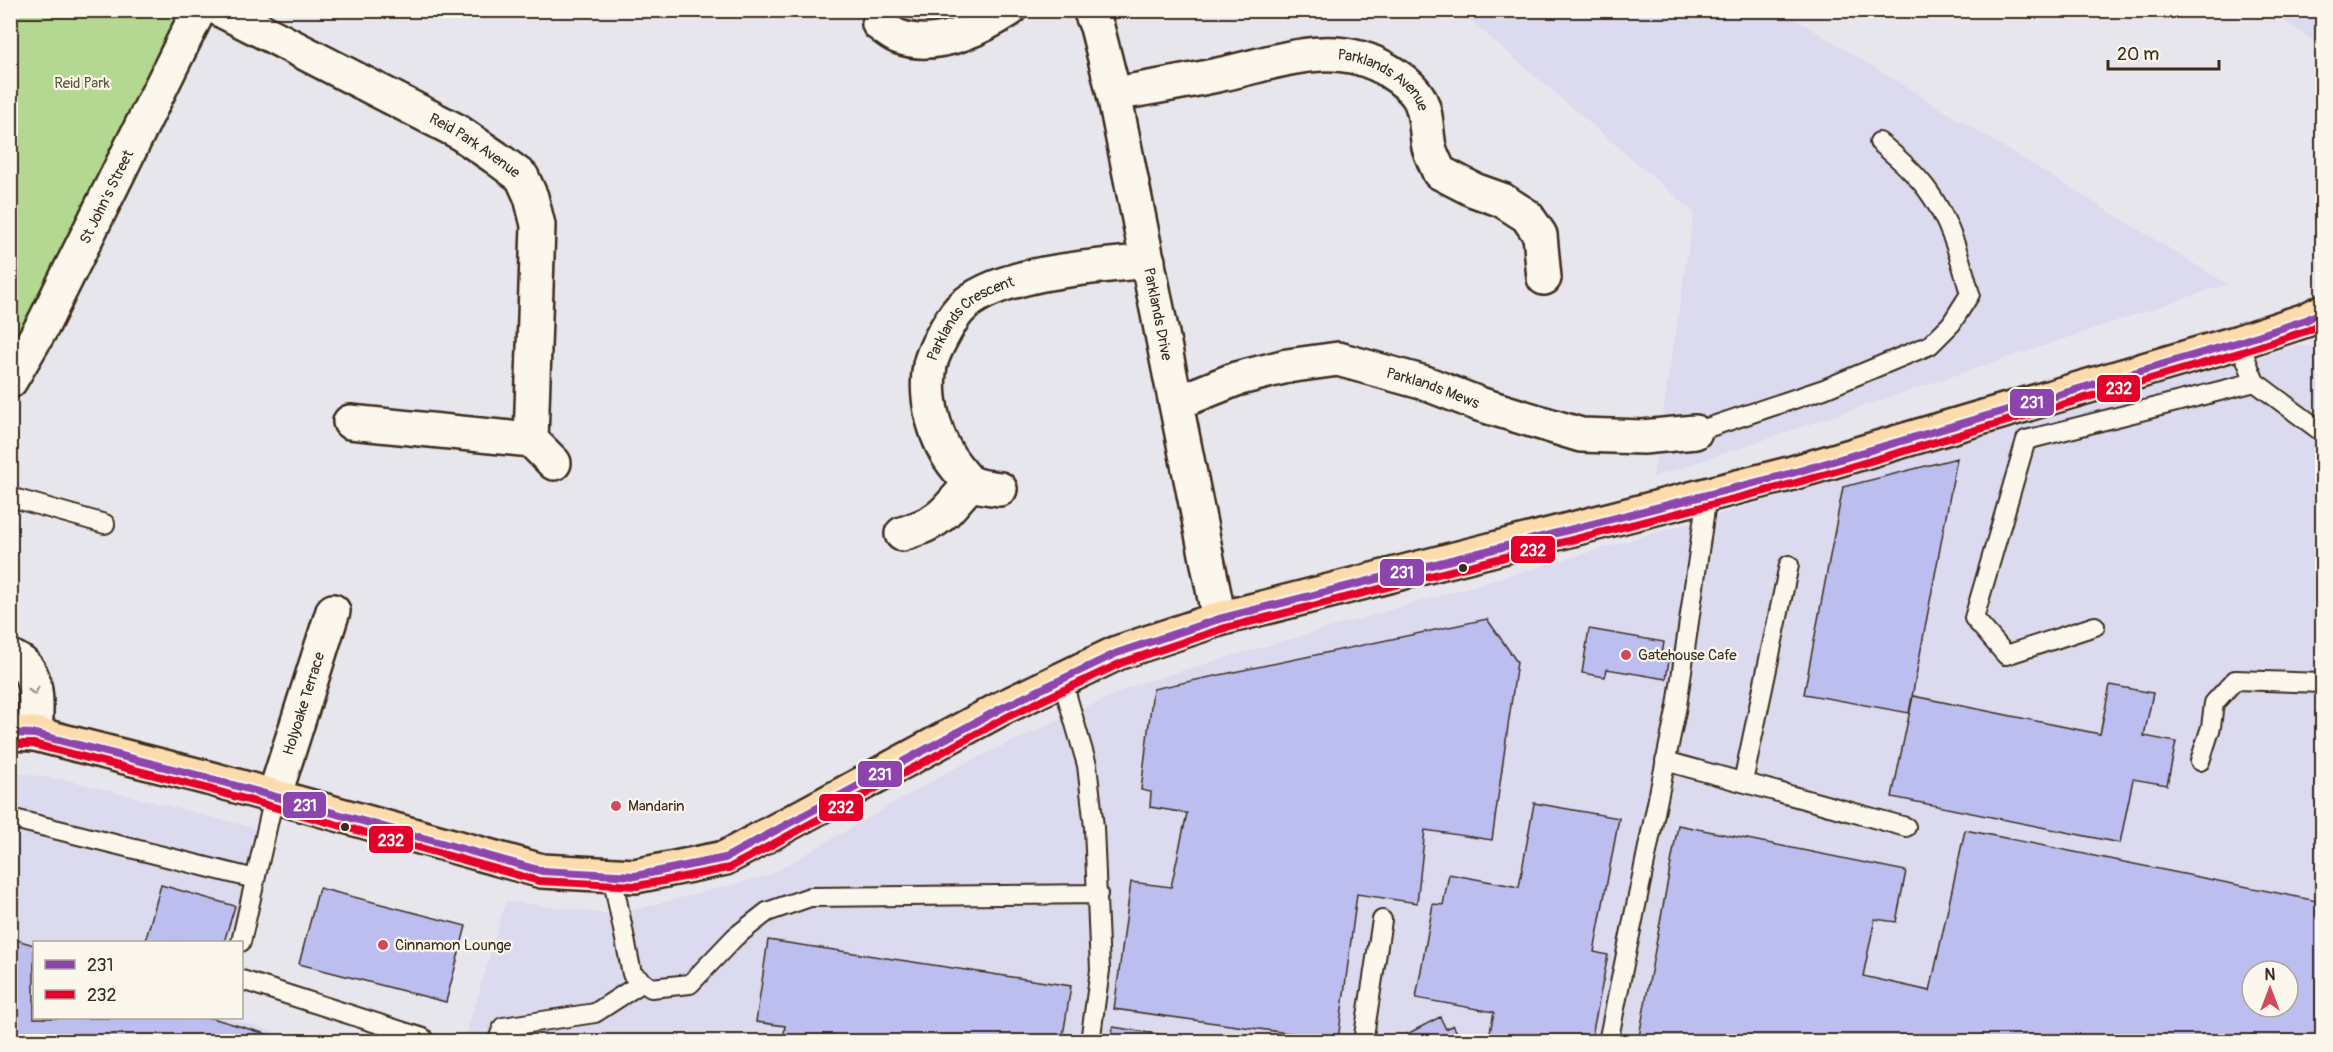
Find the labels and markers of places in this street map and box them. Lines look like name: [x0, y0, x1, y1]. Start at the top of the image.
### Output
unlabelled marker: [1457, 562, 1469, 574]
place label: Gatehouse Cafe: [1638, 646, 1737, 665]
marker: Gatehouse Cafe: [1619, 648, 1633, 662]
place label: Mandarin: [628, 797, 685, 816]
marker: Mandarin: [609, 799, 623, 813]
unlabelled marker: [339, 821, 351, 833]
place label: Cinnamon Lounge: [395, 936, 512, 955]
marker: Cinnamon Lounge: [376, 938, 390, 952]

